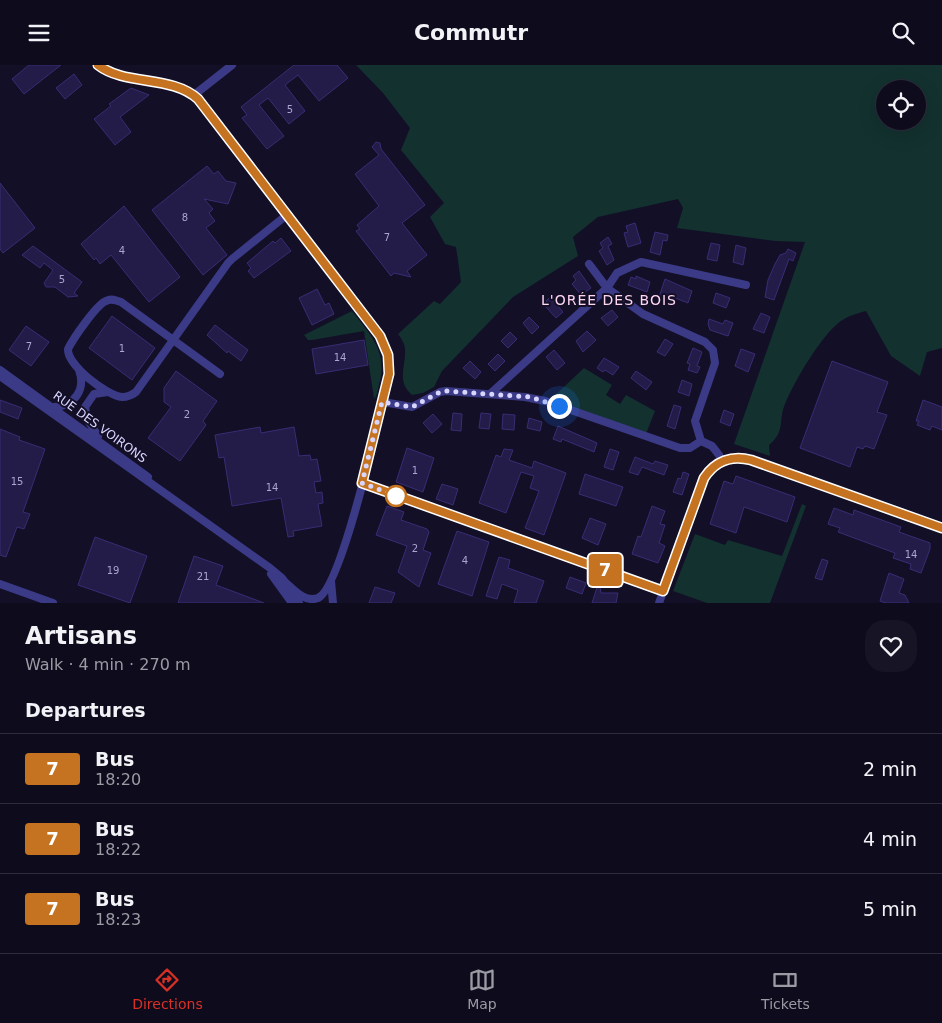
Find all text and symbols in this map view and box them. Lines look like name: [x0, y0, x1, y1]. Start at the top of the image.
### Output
icon: menu: [25, 19, 53, 47]
icon: search: [889, 19, 917, 47]
text: Commutr: [414, 20, 528, 45]
map controls: [876, 80, 926, 130]
button: locate: [876, 80, 926, 130]
house number: 5: [287, 104, 293, 115]
house number: 8: [182, 212, 188, 223]
house number: 7: [384, 232, 390, 243]
house number: 4: [119, 245, 125, 256]
house number: 5: [59, 274, 65, 285]
district label: L'ORÉE DES BOIS: [541, 292, 677, 308]
house number: 7: [26, 341, 32, 352]
house number: 1: [119, 343, 125, 354]
house number: 14: [334, 352, 346, 363]
street label: RUE DES VOIRONS: [51, 388, 149, 466]
your location: [547, 394, 572, 419]
house number: 2: [184, 409, 190, 420]
house number: 1: [412, 465, 418, 476]
house number: 15: [11, 476, 23, 487]
house number: 14: [266, 482, 278, 493]
unlabelled marker: [385, 485, 407, 507]
house number: 2: [412, 543, 418, 554]
house number: 14: [905, 549, 917, 560]
line badge: 7: [589, 554, 621, 586]
house number: 4: [462, 555, 468, 566]
text: 7: [599, 559, 611, 580]
house number: 19: [107, 565, 119, 576]
house number: 21: [197, 571, 209, 582]
button: heart: [865, 620, 917, 672]
text: Artisans: [25, 622, 137, 650]
text: Walk · 4 min · 270 m: [25, 655, 190, 674]
text: Departures: [25, 699, 146, 721]
text: Bus: [95, 748, 134, 770]
text: 7: [46, 758, 59, 779]
text: 2 min: [863, 758, 917, 780]
text: 18:20: [95, 770, 141, 789]
text: Bus: [95, 818, 134, 840]
text: 7: [46, 828, 59, 849]
text: 4 min: [863, 828, 917, 850]
text: 18:22: [95, 840, 141, 859]
text: Bus: [95, 888, 134, 910]
text: 7: [46, 898, 59, 919]
text: 5 min: [863, 898, 917, 920]
text: 18:23: [95, 910, 141, 929]
tab: Directions: [132, 966, 203, 1012]
tab: Map: [467, 966, 497, 1012]
tab: Tickets: [761, 966, 810, 1012]

